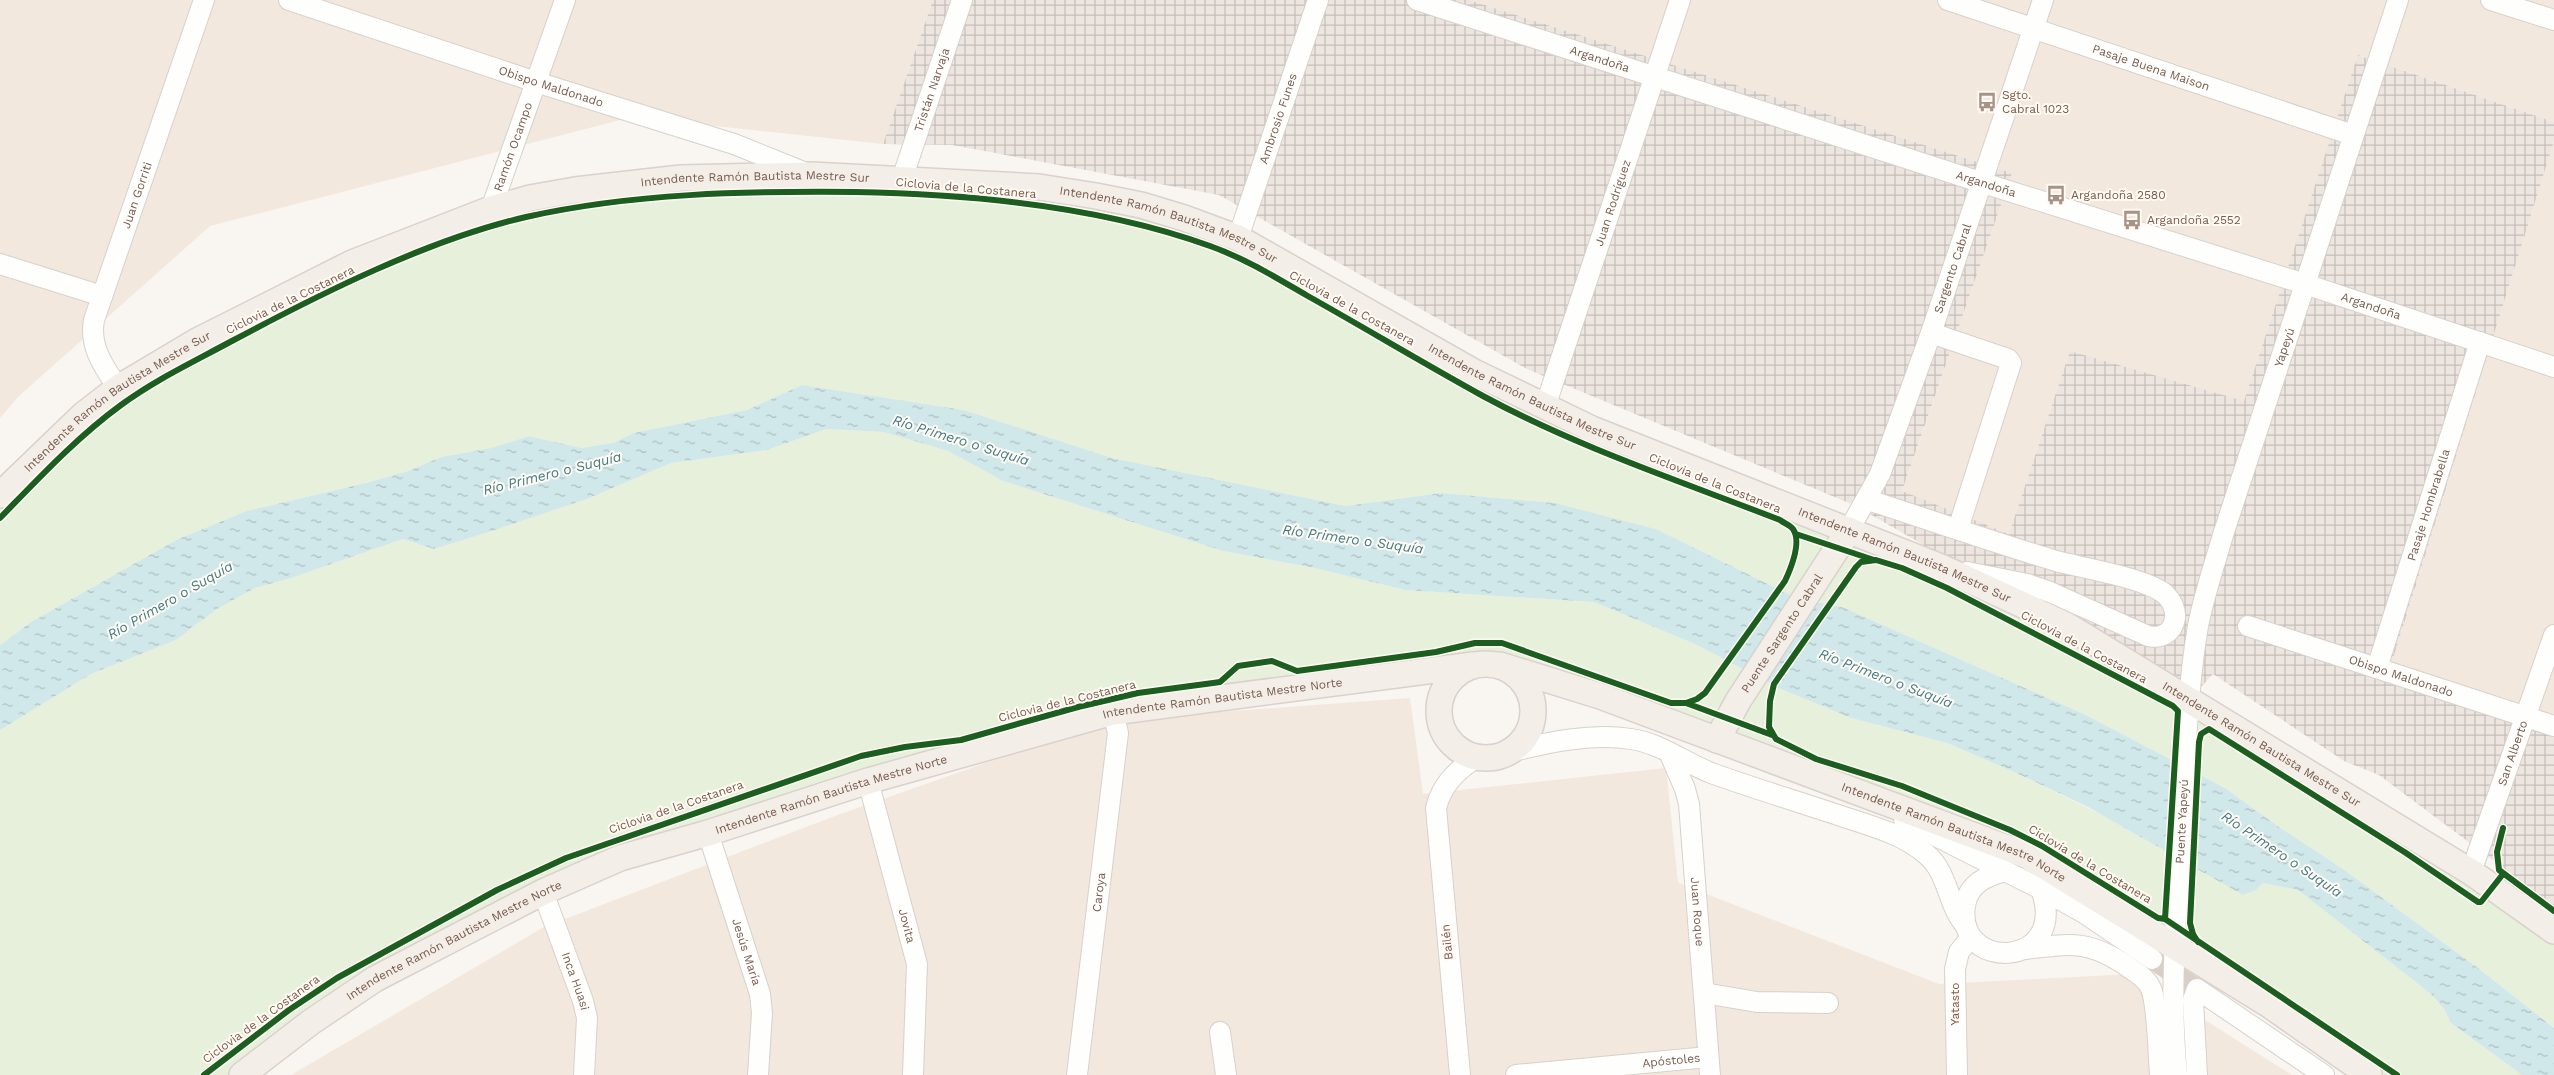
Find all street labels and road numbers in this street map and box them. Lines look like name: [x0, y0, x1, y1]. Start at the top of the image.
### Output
street label: Pasaje Buena Maison: [2091, 42, 2212, 94]
street label: Argandoña: [1568, 43, 1632, 75]
street label: Tristán Narvaja: [911, 46, 952, 134]
street label: Obispo Maldonado: [497, 63, 605, 110]
street label: Ambrosio Funes: [1256, 72, 1300, 166]
street label: Ramón Ocampo: [491, 100, 535, 193]
street label: Juan Rodríguez: [1592, 158, 1634, 248]
street label: Juan Gorriti: [119, 160, 155, 231]
street label: Intendente Ramón Bautista Mestre Sur: [640, 168, 870, 190]
street label: Argandoña: [1954, 168, 2018, 200]
street label: Ciclovia de la Costanera: [895, 175, 1037, 201]
street label: Intendente Ramón Bautista Mestre Sur: [1059, 183, 1280, 266]
street label: Sargento Cabral: [1931, 222, 1974, 315]
street label: Ciclovia de la Costanera: [223, 263, 357, 337]
street label: Ciclovia de la Costanera: [1287, 268, 1417, 348]
street label: Argandoña: [2339, 290, 2403, 323]
street label: Yapeyú: [2271, 326, 2297, 369]
street label: Intendente Ramón Bautista Mestre Sur: [21, 328, 213, 475]
street label: Intendente Ramón Bautista Mestre Sur: [1426, 340, 1638, 453]
street label: Pasaje Hombrabella: [2404, 447, 2453, 563]
street label: Ciclovia de la Costanera: [1647, 450, 1783, 516]
street label: Intendente Ramón Bautista Mestre Sur: [1796, 504, 2014, 606]
street label: Puente Sargento Cabral: [1738, 571, 1826, 695]
street label: Ciclovia de la Costanera: [2018, 608, 2150, 686]
street label: Obispo Maldonado: [2347, 652, 2455, 700]
street label: Intendente Ramón Bautista Mestre Norte: [1101, 675, 1343, 722]
street label: Ciclovia de la Costanera: [997, 677, 1137, 725]
street label: Intendente Ramón Bautista Mestre Sur: [2160, 679, 2363, 810]
street label: San Alberto: [2495, 719, 2531, 788]
street label: Intendente Ramón Bautista Mestre Norte: [713, 752, 949, 837]
street label: Ciclovia de la Costanera: [607, 777, 745, 837]
street label: Puente Yapeyú: [2173, 779, 2191, 864]
street label: Intendente Ramón Bautista Mestre Norte: [1840, 780, 2069, 885]
street label: Ciclovía de la Costanera: [2026, 822, 2154, 907]
street label: Caroya: [1090, 872, 1108, 913]
street label: Juan Roque: [1688, 877, 1707, 947]
street label: Intendente Ramón Bautista Mestre Norte: [344, 878, 564, 1003]
street label: Jovita: [895, 907, 918, 945]
street label: Jesús María: [729, 917, 764, 987]
street label: Bailén: [1438, 923, 1456, 961]
street label: Inca Huasi: [559, 950, 592, 1012]
street label: Ciclovia de la Costanera: [200, 972, 322, 1066]
street label: Yatasto: [1948, 983, 1962, 1025]
street label: Apóstoles: [1642, 1051, 1701, 1070]

